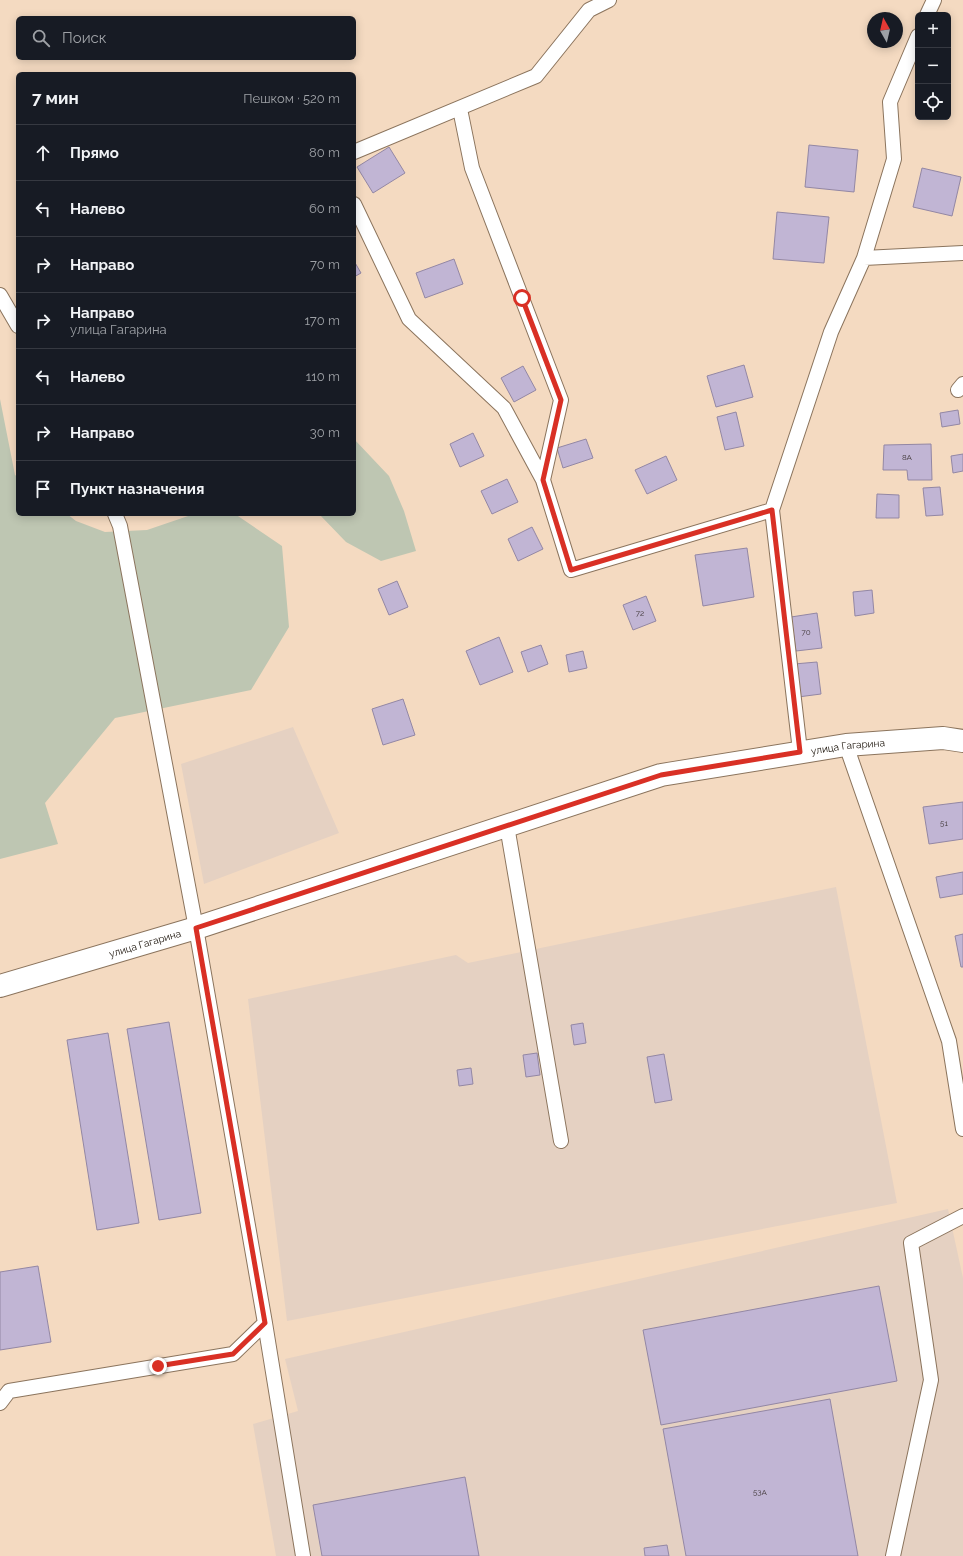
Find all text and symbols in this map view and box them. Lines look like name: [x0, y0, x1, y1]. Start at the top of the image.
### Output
north arrow: [867, 12, 903, 48]
map controls: [915, 12, 951, 120]
button: +: [915, 12, 951, 48]
search box: [16, 16, 356, 60]
icon: search: [30, 27, 52, 49]
text: Поиск: [62, 29, 107, 47]
button: −: [915, 48, 951, 84]
button: locate: [915, 84, 951, 120]
text: 7 мин: [32, 88, 79, 108]
text: Пешком · 520 m: [243, 91, 340, 106]
icon: ahead: [32, 142, 54, 164]
text: Прямо: [70, 144, 119, 162]
text: 80 m: [309, 145, 340, 160]
icon: left: [32, 198, 54, 220]
text: Налево: [70, 200, 125, 218]
text: 60 m: [309, 201, 340, 216]
icon: right: [32, 254, 54, 276]
text: Направо: [70, 256, 134, 274]
text: 70 m: [310, 257, 340, 272]
route start: [513, 289, 531, 307]
text: Направо: [70, 304, 134, 322]
icon: right: [32, 310, 54, 332]
text: 170 m: [304, 313, 340, 328]
text: улица Гагарина: [70, 322, 167, 337]
icon: left: [32, 366, 54, 388]
text: Налево: [70, 368, 125, 386]
text: 110 m: [306, 369, 340, 384]
icon: right: [32, 422, 54, 444]
text: Направо: [70, 424, 134, 442]
text: 30 m: [310, 425, 340, 440]
house number: 8А: [902, 452, 913, 462]
icon: arrive: [32, 478, 54, 500]
text: Пункт назначения: [70, 480, 204, 498]
house number: 72: [636, 608, 644, 618]
house number: 70: [801, 627, 811, 637]
street label: улица Гагарина: [810, 737, 885, 757]
house number: 51: [940, 818, 948, 828]
street label: улица Гагарина: [108, 928, 182, 959]
route end: [149, 1357, 167, 1375]
house number: 53А: [753, 1487, 768, 1497]

